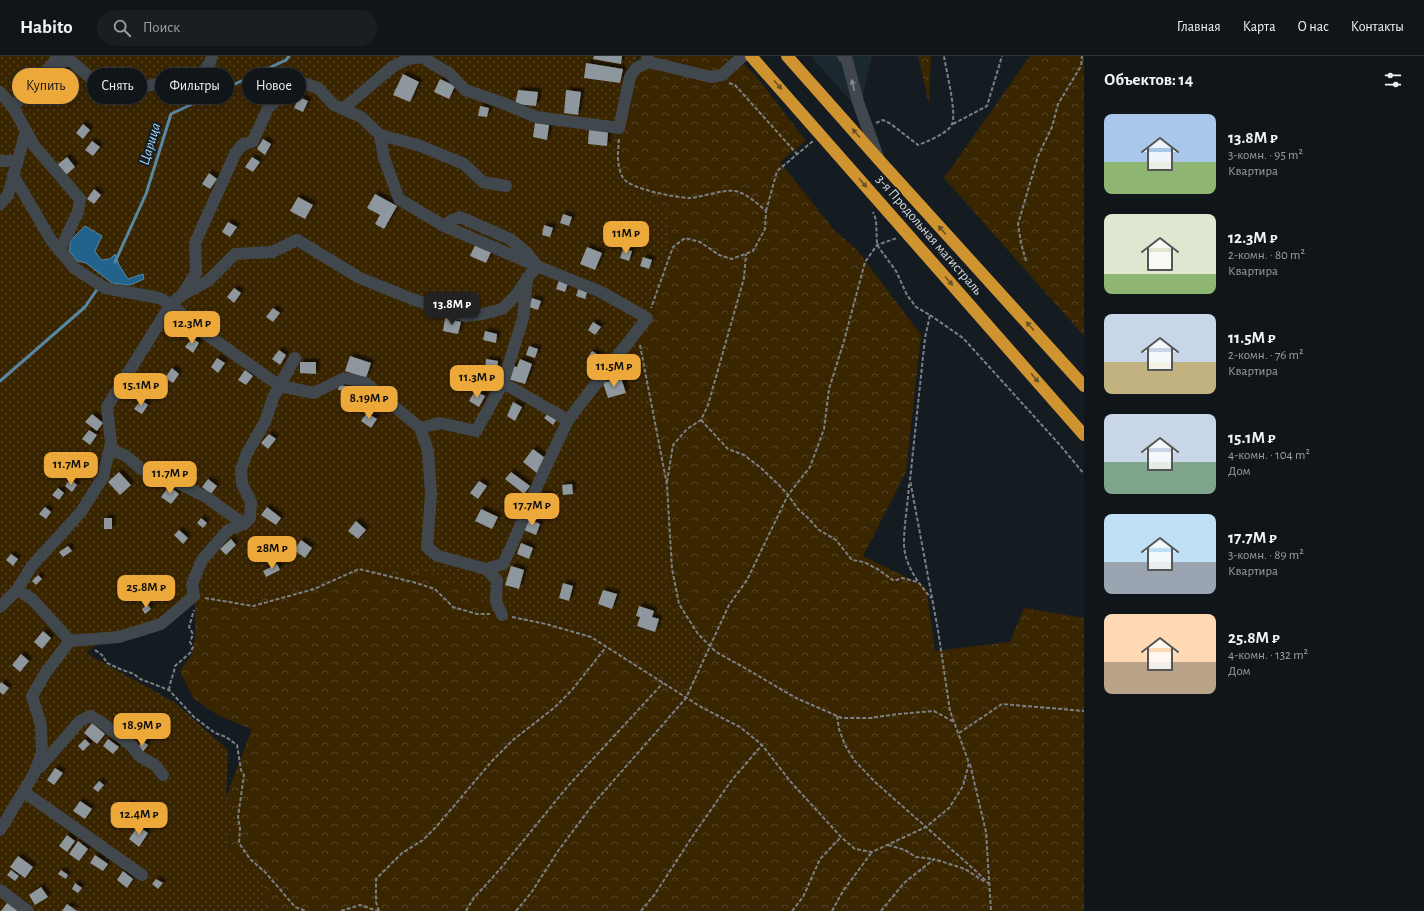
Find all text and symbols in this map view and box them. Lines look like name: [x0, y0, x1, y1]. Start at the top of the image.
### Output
search box: [97, 10, 377, 46]
icon: search: [111, 17, 133, 39]
text: Habito: [20, 18, 73, 37]
text: Поиск: [143, 20, 180, 35]
text: Главная: [1177, 20, 1221, 34]
text: Карта: [1243, 20, 1276, 34]
text: О нас: [1298, 20, 1329, 34]
text: Контакты: [1351, 20, 1404, 34]
chip: Купить: [12, 68, 79, 104]
chip: Снять: [87, 68, 147, 104]
chip: Фильтры: [155, 68, 234, 104]
chip: Новое: [242, 68, 306, 104]
icon: filters: [1382, 69, 1404, 91]
text: Объектов: 14: [1104, 71, 1193, 88]
one-way arrow: [850, 79, 856, 91]
one-way arrow: [773, 80, 782, 90]
water label: Царица: [137, 121, 163, 167]
one-way arrow: [851, 128, 860, 138]
text: 13.8M ₽: [1228, 129, 1278, 146]
icon: home: [1136, 130, 1184, 178]
text: 3-комн. · 95 m²: [1228, 149, 1303, 162]
text: Квартира: [1228, 165, 1278, 178]
street label: 3-я Продольная магистраль: [873, 172, 985, 298]
one-way arrow: [859, 178, 868, 188]
pin: 11M ₽: [598, 221, 654, 255]
one-way arrow: [938, 225, 947, 235]
text: 11M ₽: [612, 227, 640, 240]
text: 12.3M ₽: [1228, 229, 1277, 246]
icon: home: [1136, 230, 1184, 278]
text: 2-комн. · 80 m²: [1228, 249, 1305, 262]
text: Квартира: [1228, 265, 1278, 278]
one-way arrow: [944, 275, 953, 286]
pin: 13.8M ₽: [415, 292, 489, 326]
text: 13.8M ₽: [433, 298, 471, 311]
pin: 12.3M ₽: [155, 311, 229, 345]
text: 12.3M ₽: [173, 317, 211, 330]
one-way arrow: [1025, 321, 1034, 331]
text: 11.5M ₽: [1228, 329, 1276, 346]
icon: home: [1136, 330, 1184, 378]
text: 2-комн. · 76 m²: [1228, 349, 1304, 362]
pin: 11.5M ₽: [577, 354, 651, 388]
text: 11.5M ₽: [596, 360, 632, 373]
pin: 11.3M ₽: [440, 365, 514, 399]
text: Квартира: [1228, 365, 1278, 378]
text: 11.3M ₽: [459, 371, 495, 384]
pin: 15.1M ₽: [104, 373, 178, 407]
one-way arrow: [1030, 373, 1039, 383]
text: 15.1M ₽: [123, 379, 159, 392]
pin: 8.19M ₽: [332, 386, 406, 420]
text: 8.19M ₽: [350, 392, 388, 405]
text: 15.1M ₽: [1228, 429, 1276, 446]
icon: home: [1136, 430, 1184, 478]
text: 4-комн. · 104 m²: [1228, 449, 1310, 462]
pin: 11.7M ₽: [34, 452, 108, 486]
text: 11.7M ₽: [53, 458, 89, 471]
pin: 11.7M ₽: [133, 461, 207, 495]
text: Дом: [1228, 465, 1251, 478]
text: 11.7M ₽: [152, 467, 188, 480]
pin: 17.7M ₽: [495, 493, 569, 527]
text: 17.7M ₽: [513, 499, 551, 512]
text: 17.7M ₽: [1228, 529, 1277, 546]
icon: home: [1136, 530, 1184, 578]
pin: 28M ₽: [244, 536, 300, 570]
text: 28M ₽: [257, 542, 287, 555]
text: 3-комн. · 89 m²: [1228, 549, 1304, 562]
text: Квартира: [1228, 565, 1278, 578]
pin: 25.8M ₽: [109, 575, 183, 609]
text: 25.8M ₽: [126, 581, 166, 594]
text: 25.8M ₽: [1228, 629, 1280, 646]
icon: home: [1136, 630, 1184, 678]
text: 4-комн. · 132 m²: [1228, 649, 1308, 662]
text: Дом: [1228, 665, 1251, 678]
pin: 18.9M ₽: [105, 713, 179, 747]
text: 18.9M ₽: [123, 719, 161, 732]
pin: 12.4M ₽: [102, 802, 176, 836]
text: 12.4M ₽: [120, 808, 158, 821]

